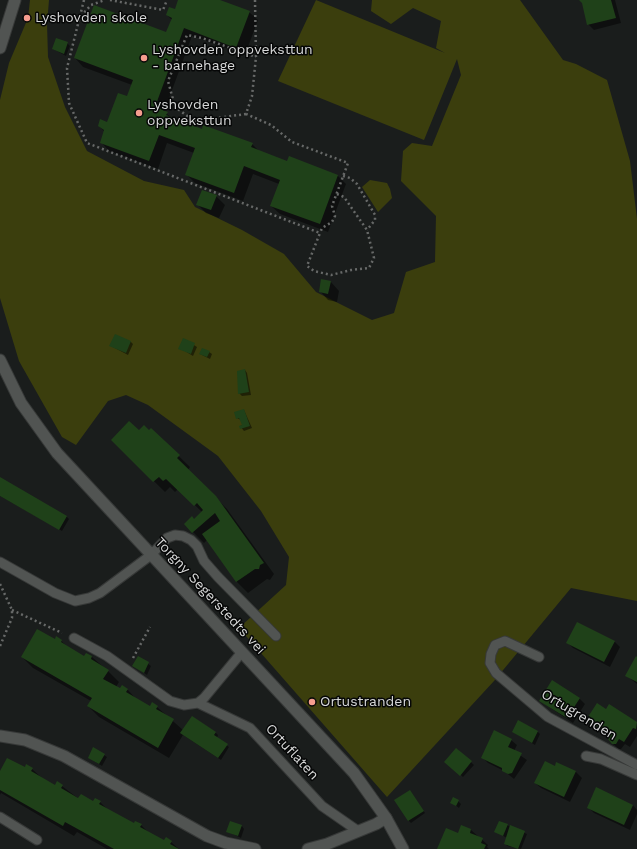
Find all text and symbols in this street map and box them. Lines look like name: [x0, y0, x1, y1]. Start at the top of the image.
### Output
place label: Lyshovden skole: [35, 10, 147, 26]
marker: Lyshovden skole: [22, 13, 32, 23]
place label: Lyshovden oppveksttun - barnehage: [152, 42, 313, 74]
marker: Lyshovden oppveksttun - barnehage: [139, 53, 149, 63]
place label: Lyshovden oppveksttun: [147, 97, 232, 130]
marker: Lyshovden oppveksttun: [134, 108, 144, 118]
street label: Torgny Segerstedts vei: [151, 534, 269, 658]
street label: Ortugrenden: [538, 686, 620, 744]
place label: Ortustranden: [320, 694, 411, 710]
marker: Ortustranden: [307, 697, 317, 707]
street label: Ortuflaten: [262, 721, 322, 783]

